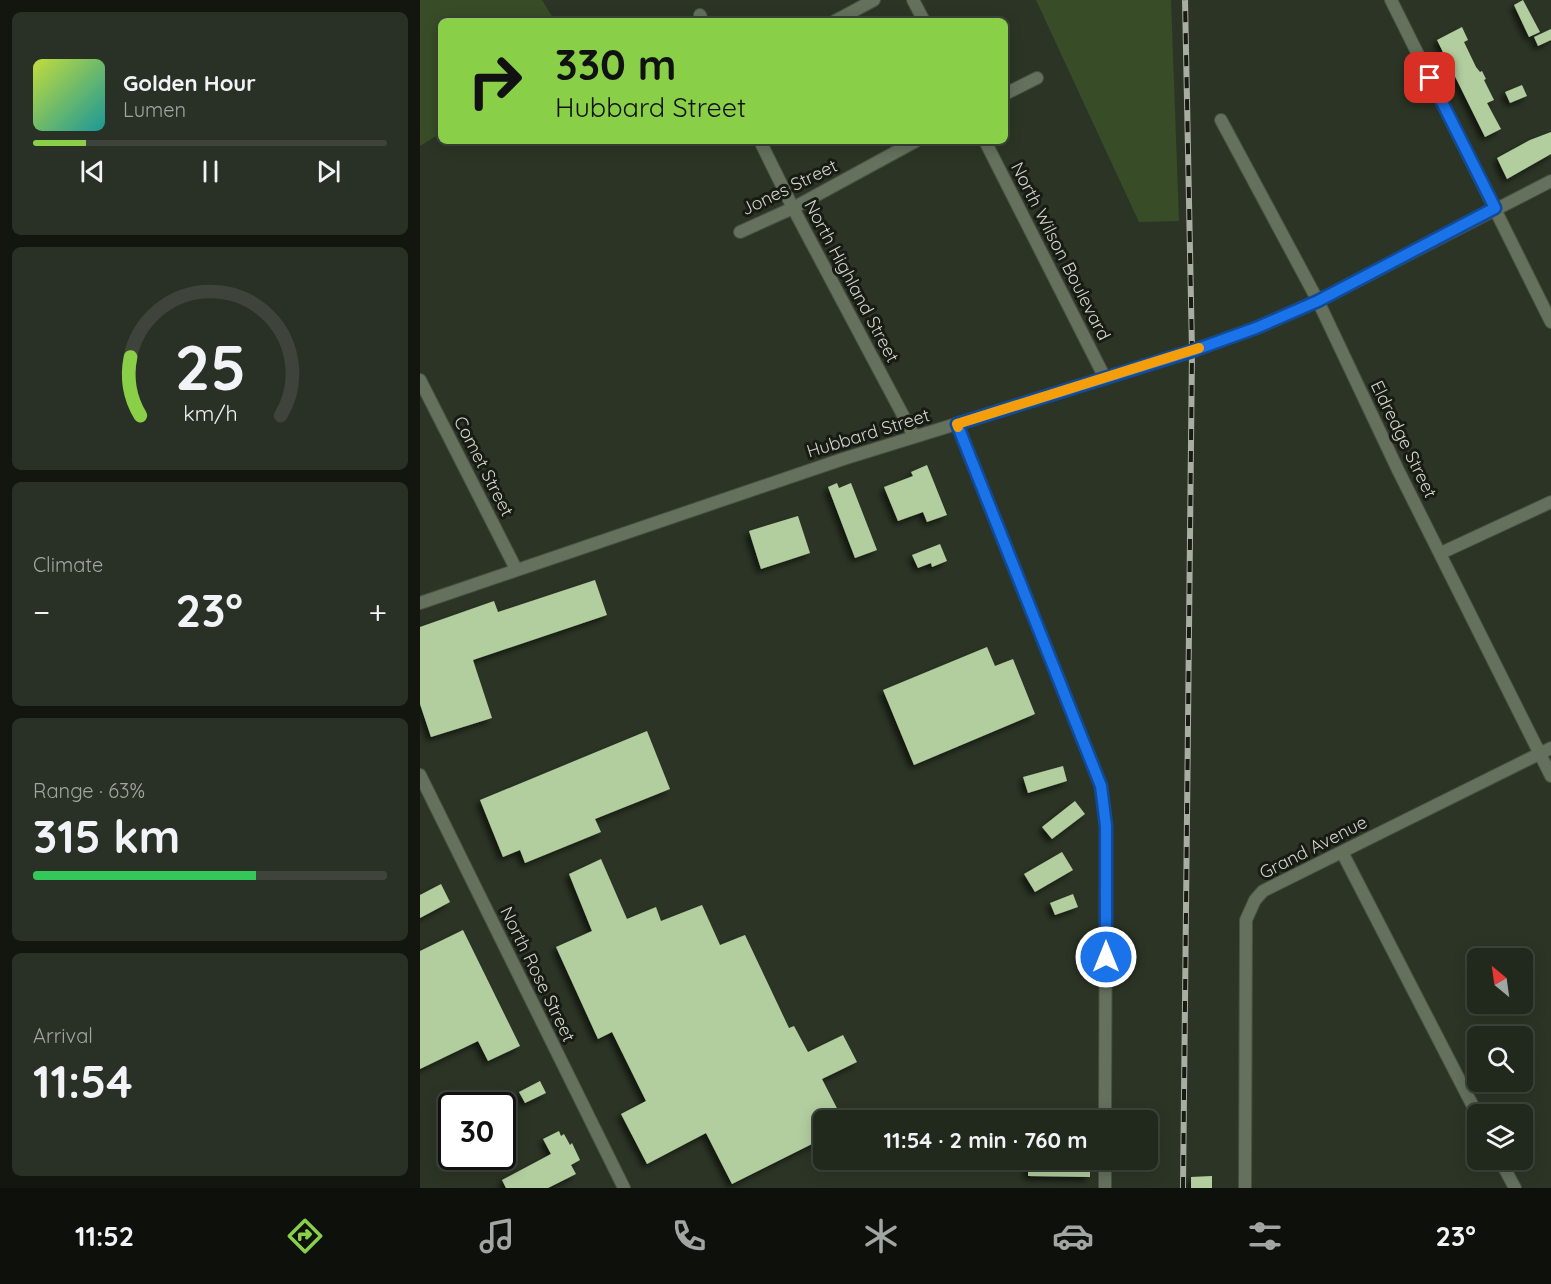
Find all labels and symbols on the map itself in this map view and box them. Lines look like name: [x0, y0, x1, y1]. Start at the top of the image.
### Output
pin: [1404, 52, 1455, 103]
street label: Jones Street: [737, 154, 841, 220]
street label: North Wilson Boulevard: [1006, 158, 1116, 344]
street label: North Highland Street: [799, 196, 905, 366]
street label: Eldredge Street: [1366, 376, 1442, 502]
street label: Hubbard Street: [804, 403, 932, 463]
street label: Comet Street: [449, 412, 519, 520]
street label: Grand Avenue: [1255, 810, 1371, 884]
street label: North Rose Street: [495, 903, 581, 1045]
position arrow: [1074, 925, 1138, 989]
north arrow: [1467, 948, 1533, 1014]
speed limit sign: 30: [438, 1092, 516, 1170]

